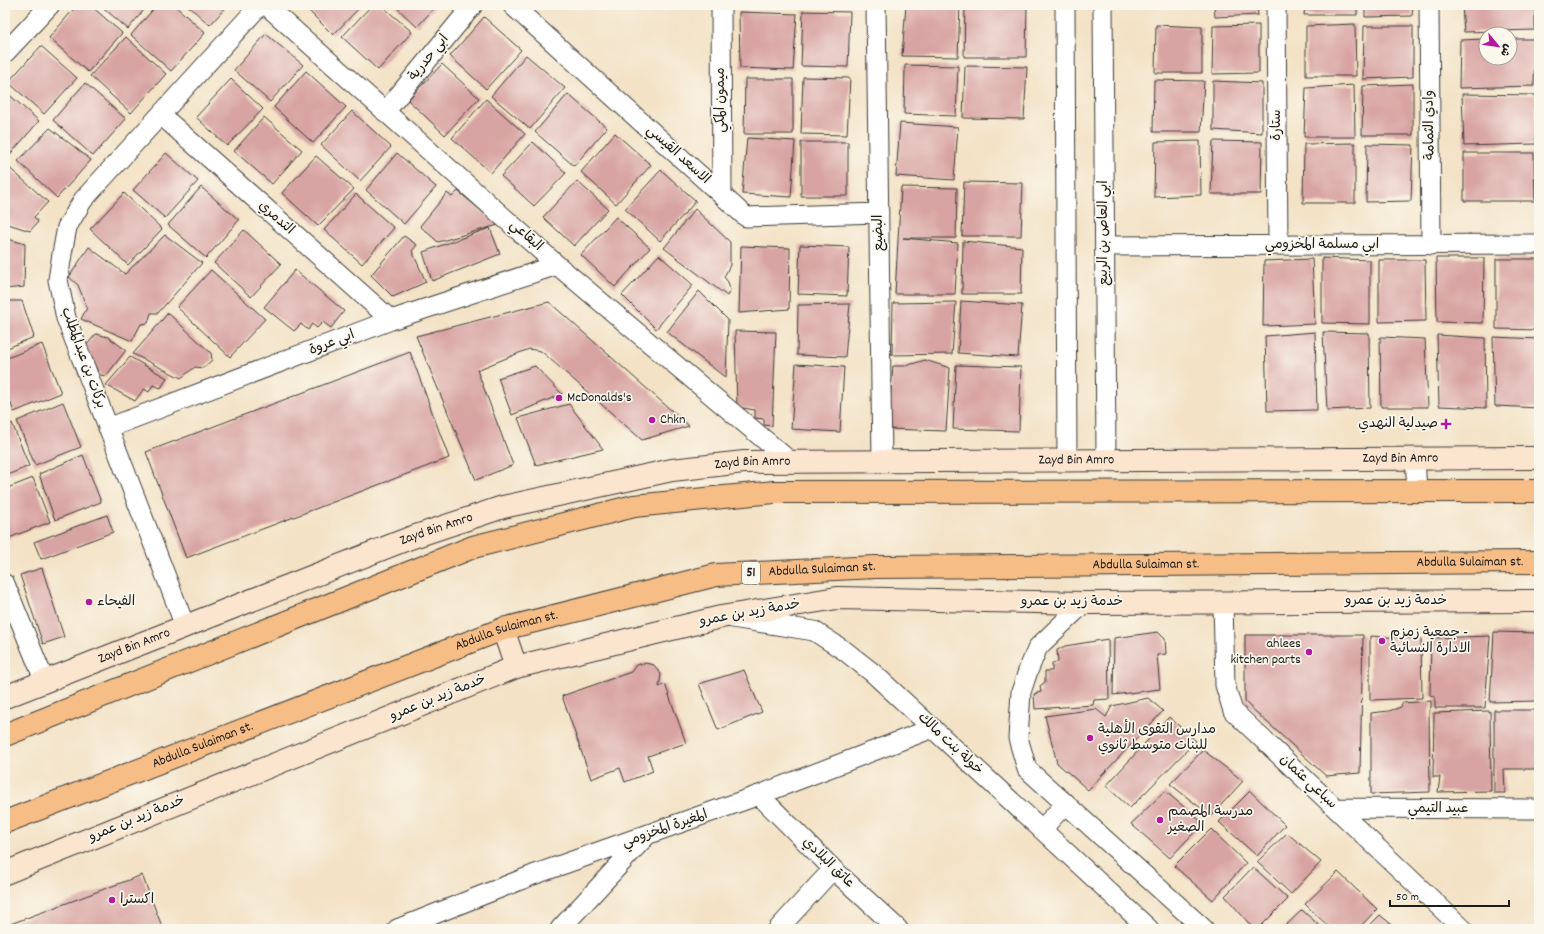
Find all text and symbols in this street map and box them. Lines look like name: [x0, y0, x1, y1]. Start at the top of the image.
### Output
north arrow: [1478, 26, 1518, 66]
street label: ابي حدرية: [404, 30, 455, 86]
text: ش: [1495, 41, 1515, 59]
street label: ميمون المكي: [711, 67, 732, 133]
street label: وادي الثمامة: [1419, 90, 1441, 160]
street label: ستارة: [1267, 109, 1287, 141]
street label: الاسعد القيسي: [641, 121, 714, 190]
street label: ابي العاص بن الربيع: [1094, 180, 1115, 286]
street label: التدمري: [253, 196, 299, 240]
street label: البضيع: [869, 215, 889, 251]
street label: البقاعي: [504, 216, 547, 257]
street label: ابي مسلمة المخزومي: [1265, 235, 1379, 256]
street label: بركات بن عبدالمطلب: [55, 304, 111, 412]
street label: ابي عروة: [306, 325, 358, 362]
place label: McDonalds's: [567, 388, 632, 408]
marker: McDonalds's: [554, 393, 564, 403]
place label: Chkn: [660, 410, 686, 430]
place label: صيدلية النهدي: [1358, 414, 1438, 434]
marker: Chkn: [647, 415, 657, 425]
marker: صيدلية النهدي: [1441, 419, 1451, 429]
street label: Zayd Bin Amro: [1362, 449, 1438, 469]
street label: Zayd Bin Amro: [1038, 450, 1114, 471]
street label: Zayd Bin Amro: [714, 452, 790, 475]
street label: Zayd Bin Amro: [397, 508, 476, 551]
street label: Abdulla Sulaiman st.: [1416, 552, 1523, 573]
street label: Abdulla Sulaiman st.: [1092, 555, 1199, 575]
street label: Abdulla Sulaiman st.: [768, 557, 876, 582]
road number: 51: [742, 562, 760, 584]
street label: خدمة زيد بن عمرو: [1344, 591, 1447, 611]
place label: الفيحاء: [97, 592, 135, 612]
street label: خدمة زيد بن عمرو: [1020, 592, 1123, 612]
street label: خدمة زيد بن عمرو: [697, 594, 802, 632]
marker: الفيحاء: [84, 597, 94, 607]
street label: Abdulla Sulaiman st.: [452, 605, 560, 657]
street label: Zayd Bin Amro: [95, 623, 173, 669]
place label: جمعية زمزم - الادارة النسائية: [1390, 623, 1471, 659]
place label: ahlees kitchen parts: [1230, 634, 1301, 670]
marker: جمعية زمزم - الادارة النسائية: [1377, 636, 1387, 646]
marker: ahlees kitchen parts: [1304, 647, 1314, 657]
street label: خدمة زيد بن عمرو: [386, 670, 489, 727]
street label: خولة بنت مالك: [913, 708, 987, 780]
street label: Abdulla Sulaiman st.: [149, 717, 256, 774]
place label: مدارس التقوى الأهلية للبنات متوسط ثانوي: [1098, 719, 1216, 756]
marker: مدارس التقوى الأهلية للبنات متوسط ثانوي: [1085, 733, 1095, 743]
street label: سباعي عثمان: [1274, 750, 1341, 815]
street label: خدمة زيد بن عمرو: [85, 791, 188, 848]
street label: عبيد التيمي: [1408, 799, 1468, 820]
place label: مدرسة المصمم الصغير: [1167, 802, 1253, 838]
street label: المغيرة المخزومي: [619, 805, 711, 854]
marker: مدرسة المصمم الصغير: [1155, 815, 1165, 825]
street label: عاتق البلادي: [797, 833, 859, 893]
scale bar: [1390, 882, 1509, 908]
text: 50 m: [1396, 889, 1419, 906]
place label: اكسترا: [120, 890, 154, 910]
marker: اكسترا: [107, 895, 117, 905]

